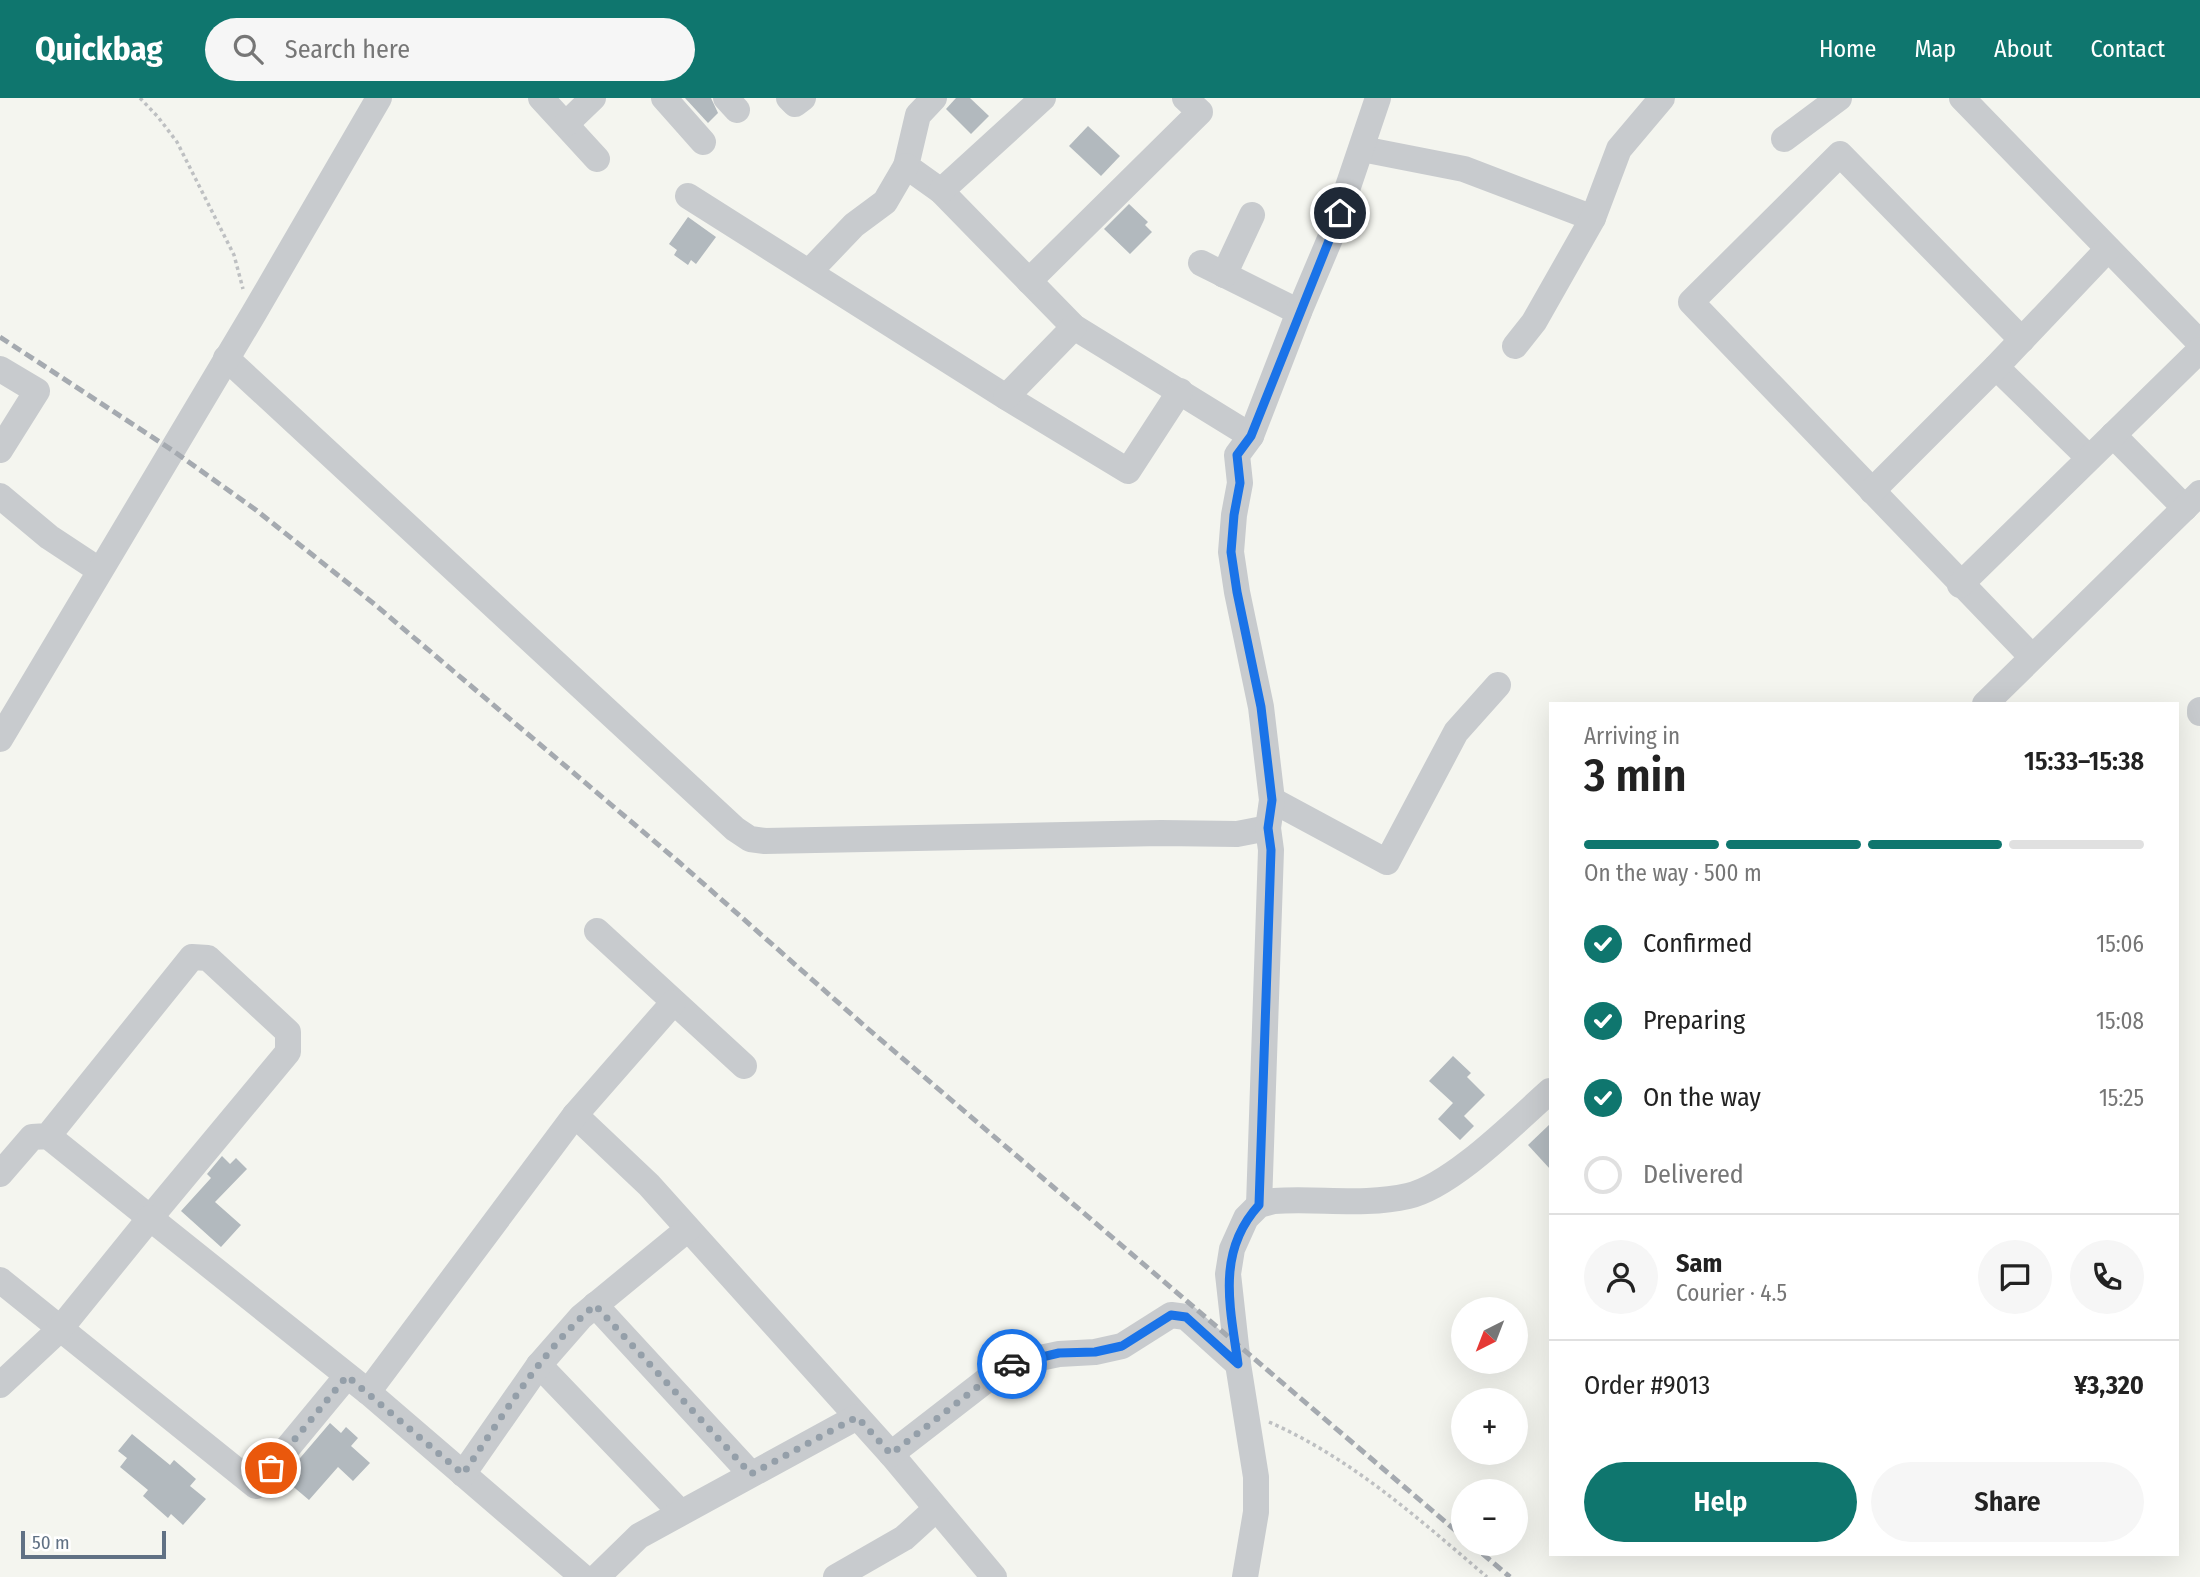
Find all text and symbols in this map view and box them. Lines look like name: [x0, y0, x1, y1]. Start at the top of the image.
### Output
search box: [205, 18, 695, 81]
text: Quickbag: [35, 29, 163, 69]
icon: search: [229, 30, 267, 68]
text: Search here: [285, 34, 410, 65]
text: Home: [1819, 35, 1876, 63]
text: Map: [1914, 35, 1956, 63]
text: About: [1994, 35, 2052, 63]
text: Contact: [2090, 35, 2165, 63]
pin: [1310, 183, 1370, 243]
icon: home: [1321, 194, 1359, 232]
text: Arriving in: [1584, 722, 1680, 750]
text: 15:33–15:38: [2024, 746, 2144, 777]
text: 3 min: [1584, 748, 1687, 803]
text: On the way · 500 m: [1584, 859, 1762, 887]
icon: check: [1584, 925, 1622, 963]
text: Confirmed: [1643, 928, 1753, 959]
text: 15:06: [2096, 930, 2144, 958]
icon: check: [1584, 1002, 1622, 1040]
text: Preparing: [1643, 1005, 1745, 1036]
text: 15:08: [2096, 1007, 2144, 1035]
icon: check: [1584, 1079, 1622, 1117]
text: On the way: [1643, 1082, 1761, 1113]
text: 15:25: [2099, 1084, 2144, 1112]
text: Delivered: [1643, 1159, 1744, 1190]
button: person: [1584, 1240, 1658, 1314]
button: chat: [1978, 1240, 2052, 1314]
button: phone: [2070, 1240, 2144, 1314]
text: Sam: [1676, 1248, 1722, 1279]
text: Courier · 4.5: [1676, 1279, 1787, 1307]
north arrow: [1451, 1297, 1528, 1374]
map controls: [1451, 1297, 1528, 1556]
courier: [977, 1329, 1047, 1399]
icon: car: [993, 1345, 1031, 1383]
text: Order #9013: [1584, 1370, 1710, 1401]
text: ¥3,320: [2074, 1370, 2144, 1401]
button: +: [1451, 1388, 1528, 1465]
pin: [241, 1438, 301, 1498]
icon: bag: [252, 1449, 290, 1487]
button: Help: [1584, 1462, 1857, 1542]
button: Share: [1871, 1462, 2144, 1542]
button: −: [1451, 1479, 1528, 1556]
scale bar: [21, 1528, 166, 1560]
text: 50 m: [32, 1531, 70, 1554]

